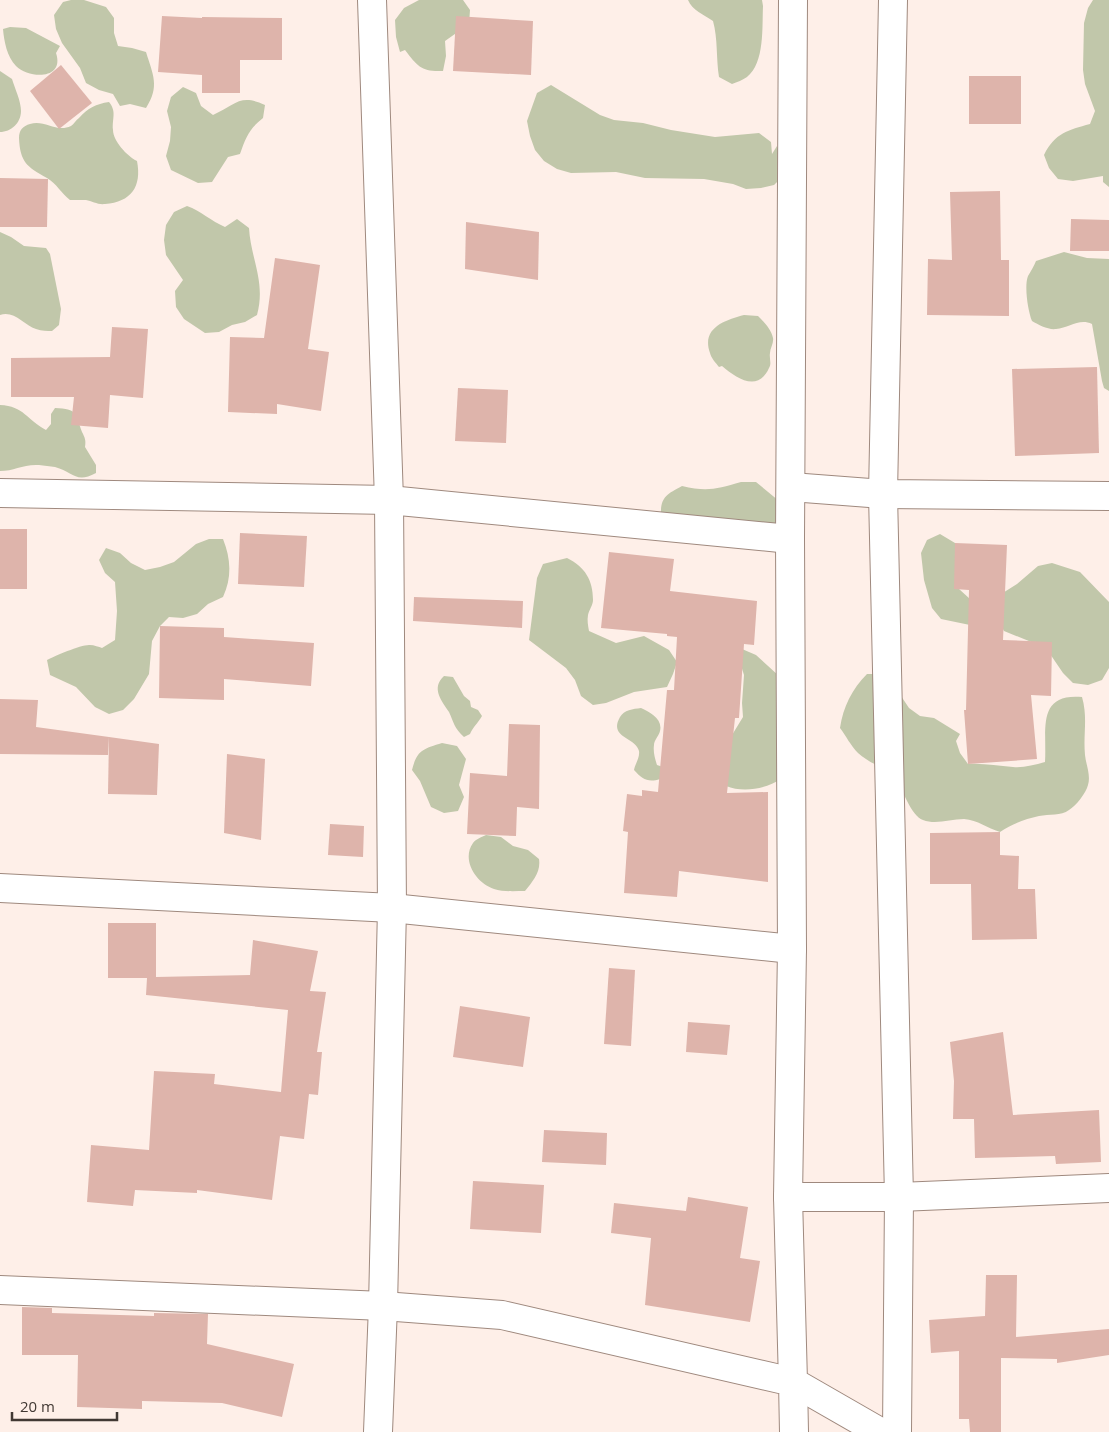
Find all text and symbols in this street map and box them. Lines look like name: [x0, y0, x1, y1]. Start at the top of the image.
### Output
scale bar: [12, 1390, 118, 1422]
text: 20 m: [20, 1396, 55, 1416]

